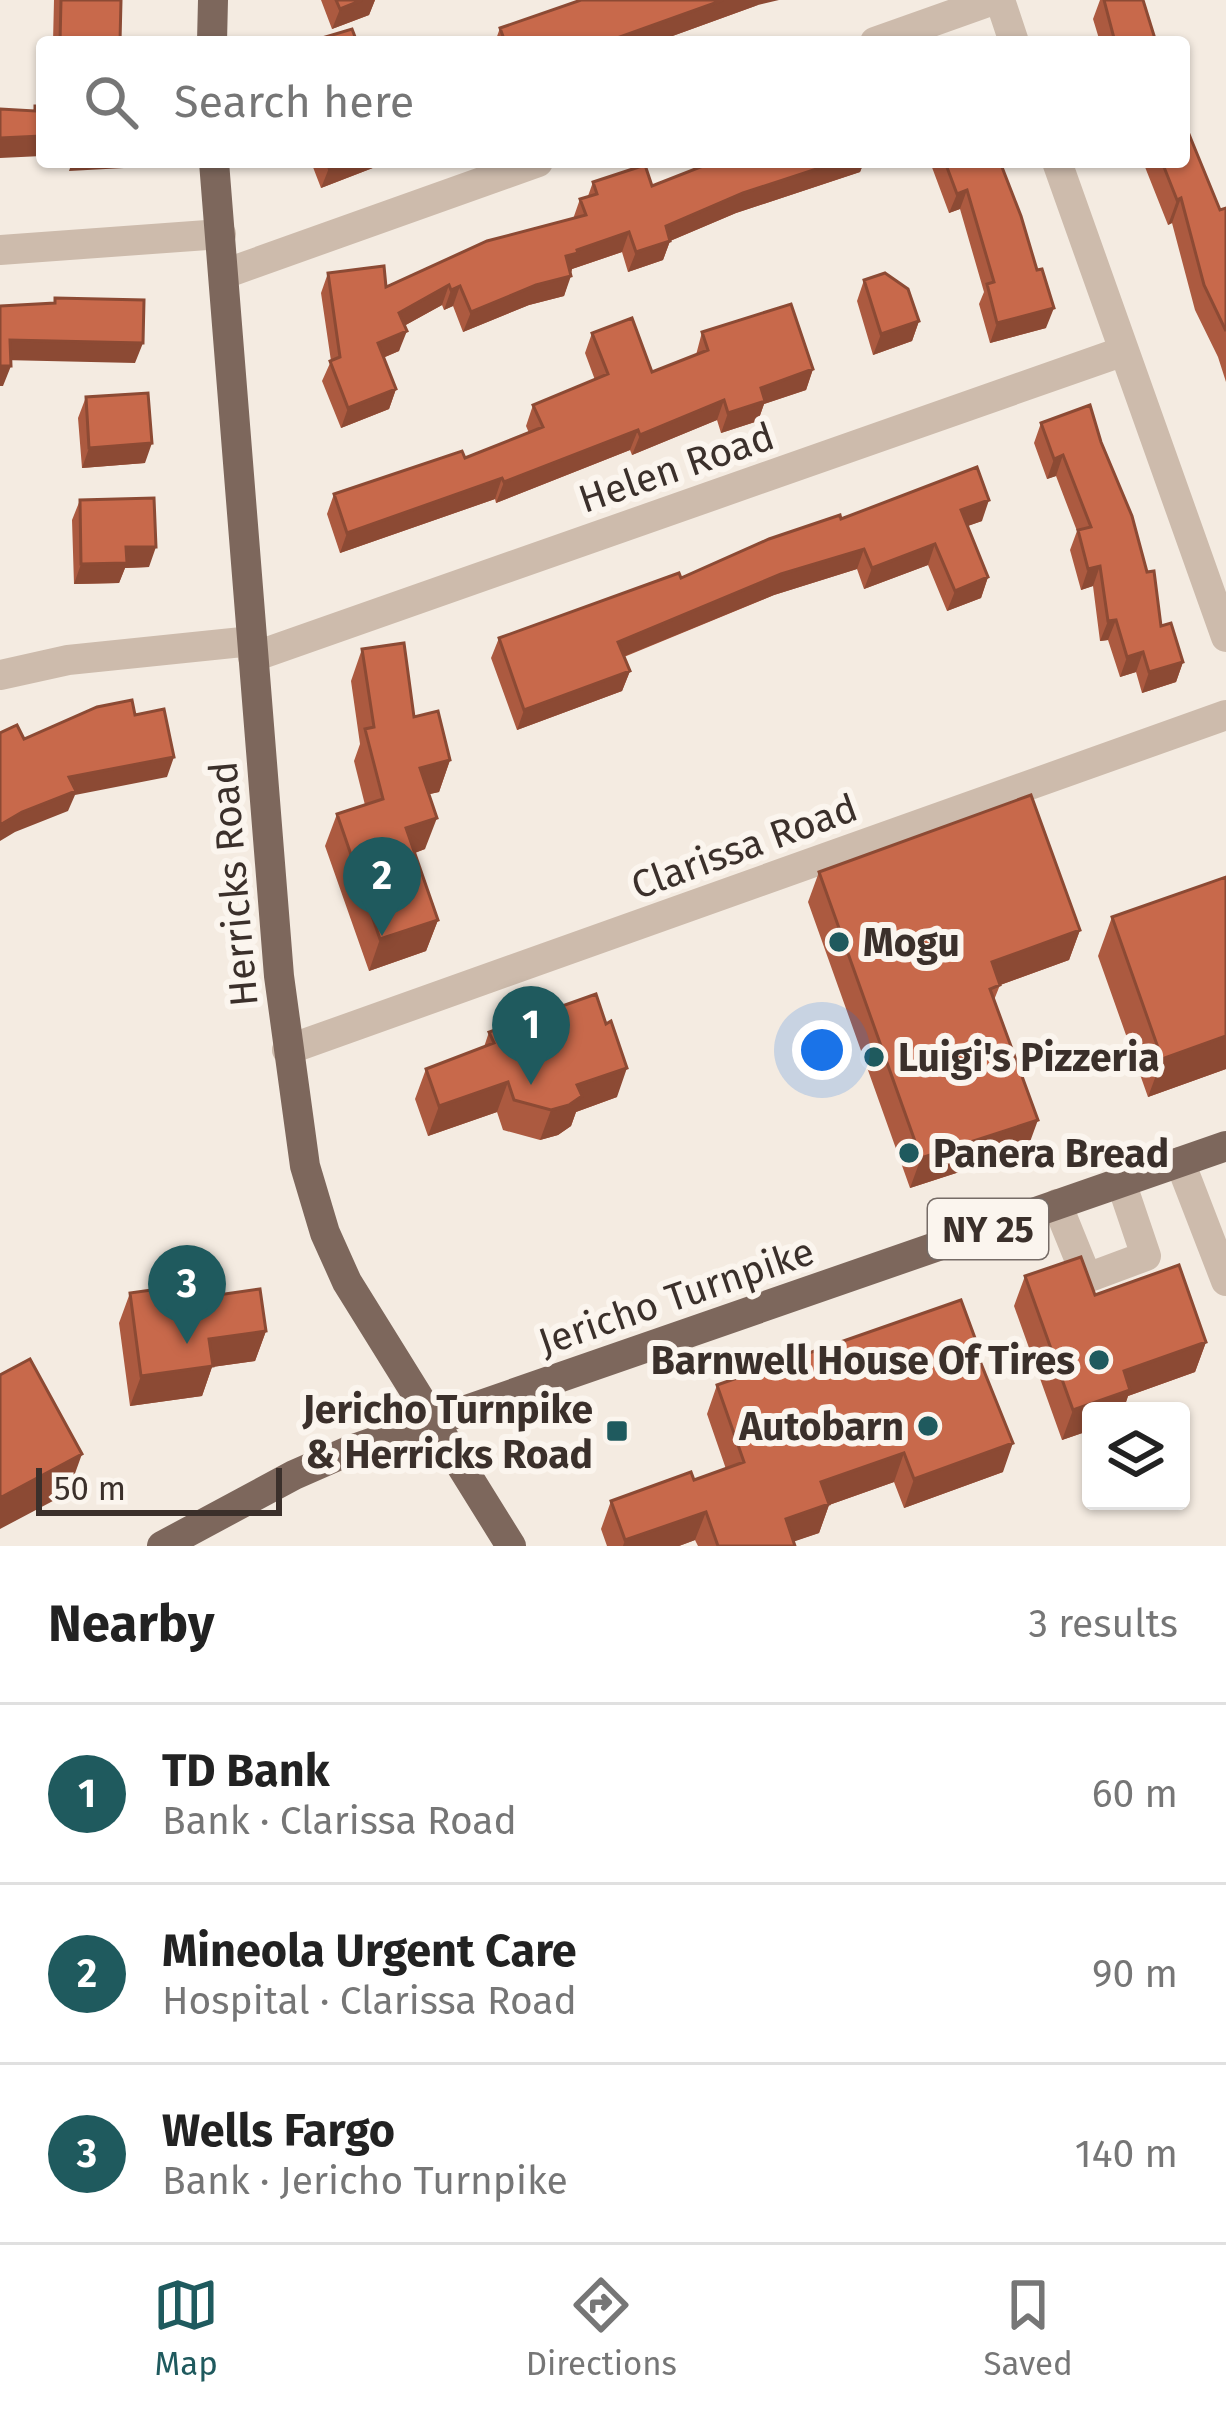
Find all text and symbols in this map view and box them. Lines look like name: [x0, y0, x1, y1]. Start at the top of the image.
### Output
search box: [36, 36, 1190, 168]
icon: search: [78, 69, 144, 135]
text: Search here: [174, 75, 414, 129]
street label: Helen Road: [573, 413, 780, 523]
street label: Herricks Road: [200, 759, 268, 1008]
street label: Clarissa Road: [625, 785, 864, 909]
pin: 2: [343, 837, 421, 936]
place label: Mogu: [863, 920, 960, 966]
marker: Mogu: [826, 929, 852, 955]
pin: 1: [492, 986, 570, 1085]
your location: [792, 1020, 852, 1080]
place label: Luigi's Pizzeria: [898, 1035, 1160, 1081]
marker: Luigi's Pizzeria: [861, 1044, 887, 1070]
place label: Panera Bread: [933, 1131, 1169, 1177]
marker: Panera Bread: [896, 1140, 922, 1166]
road number: NY 25: [928, 1199, 1048, 1259]
street label: Jericho Turnpike: [533, 1228, 820, 1366]
pin: 3: [148, 1245, 226, 1344]
place label: Barnwell House Of Tires: [651, 1338, 1075, 1384]
marker: Barnwell House Of Tires: [1086, 1347, 1112, 1373]
place label: Jericho Turnpike & Herricks Road: [301, 1387, 593, 1478]
map controls: [1082, 1402, 1190, 1510]
button: layers: [1082, 1402, 1190, 1510]
place label: Autobarn: [738, 1404, 904, 1450]
marker: Autobarn: [915, 1413, 941, 1439]
marker: Jericho Turnpike & Herricks Road: [604, 1418, 630, 1444]
scale bar: [36, 1462, 282, 1515]
text: 50 m: [54, 1469, 126, 1509]
text: Nearby: [48, 1593, 214, 1655]
text: 3 results: [1028, 1601, 1178, 1647]
text: TD Bank: [162, 1744, 330, 1798]
text: 1: [78, 1771, 96, 1817]
text: 60 m: [1092, 1771, 1178, 1817]
text: Bank · Clarissa Road: [162, 1798, 517, 1844]
text: Mineola Urgent Care: [162, 1924, 577, 1978]
text: 2: [77, 1951, 97, 1997]
text: 90 m: [1092, 1951, 1178, 1997]
text: Hospital · Clarissa Road: [162, 1978, 577, 2024]
text: Wells Fargo: [162, 2104, 395, 2158]
text: 3: [77, 2131, 97, 2177]
text: 140 m: [1075, 2131, 1178, 2177]
text: Bank · Jericho Turnpike: [162, 2158, 568, 2204]
tab: Map: [153, 2272, 219, 2384]
tab: Directions: [526, 2272, 677, 2384]
tab: Saved: [983, 2272, 1073, 2384]

